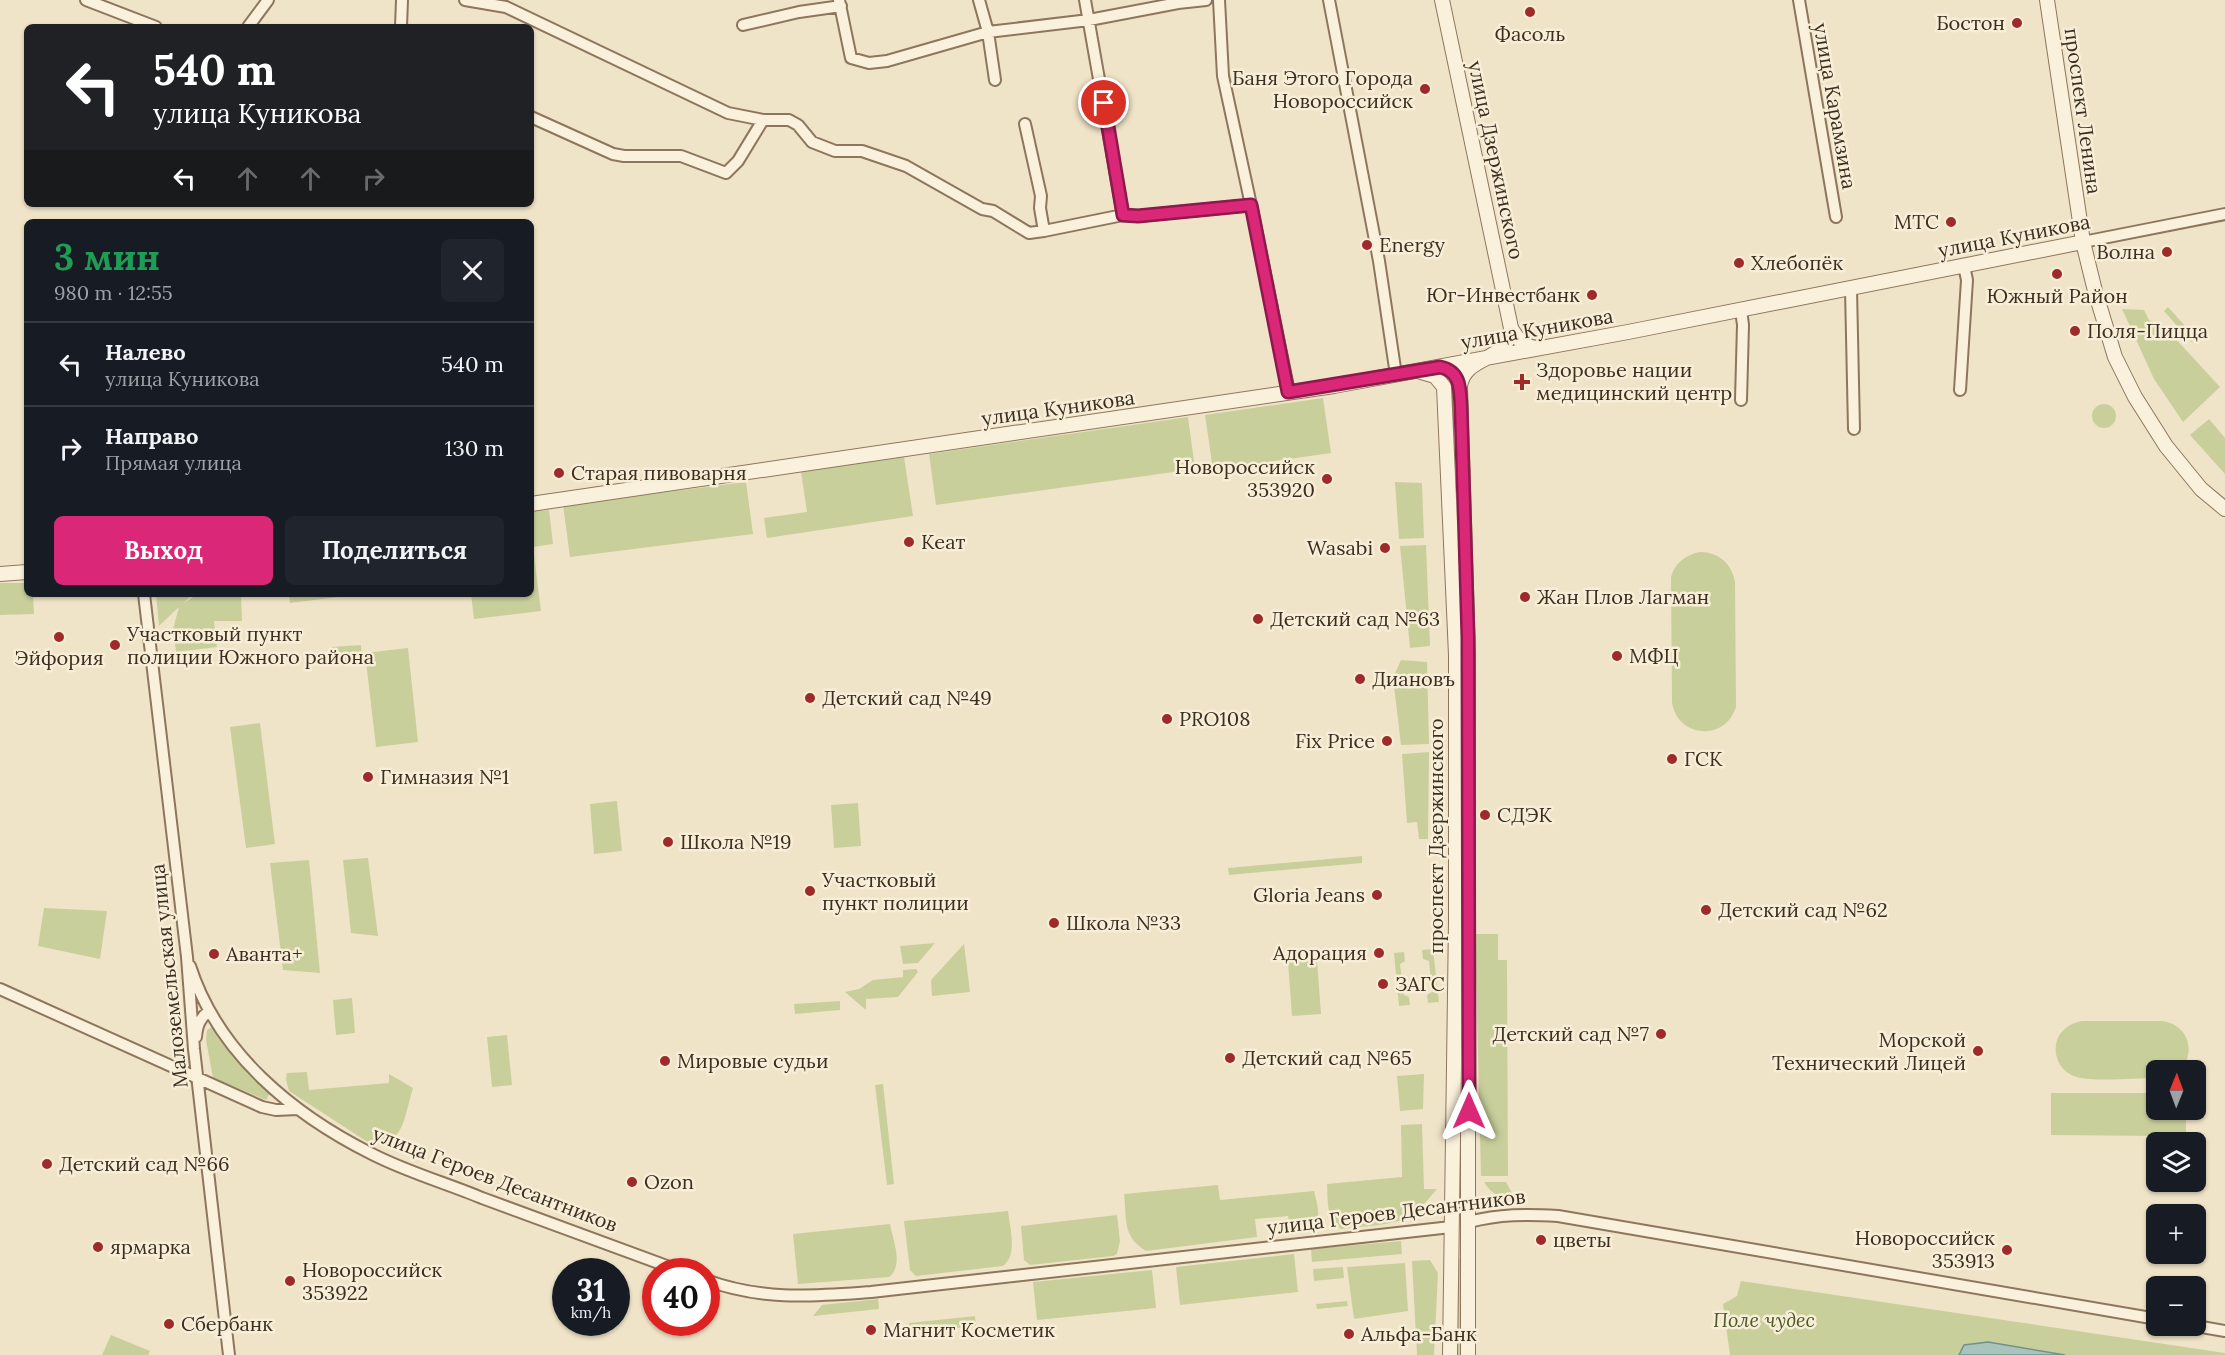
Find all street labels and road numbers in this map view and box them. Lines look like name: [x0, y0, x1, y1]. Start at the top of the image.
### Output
street label: улица Карамзина: [1809, 21, 1862, 191]
street label: проспект Ленина: [2059, 26, 2108, 196]
street label: улица Дзержинского: [1463, 58, 1530, 262]
street label: улица Куникова: [1936, 209, 2092, 263]
street label: улица Куникова: [1459, 303, 1615, 354]
street label: улица Куникова: [980, 384, 1136, 431]
street label: проспект Дзержинского: [1423, 718, 1448, 954]
street label: Малоземельская улица: [144, 863, 193, 1089]
street label: улица Героев Десантников: [369, 1120, 621, 1237]
street label: улица Героев Десантников: [1265, 1183, 1527, 1240]

